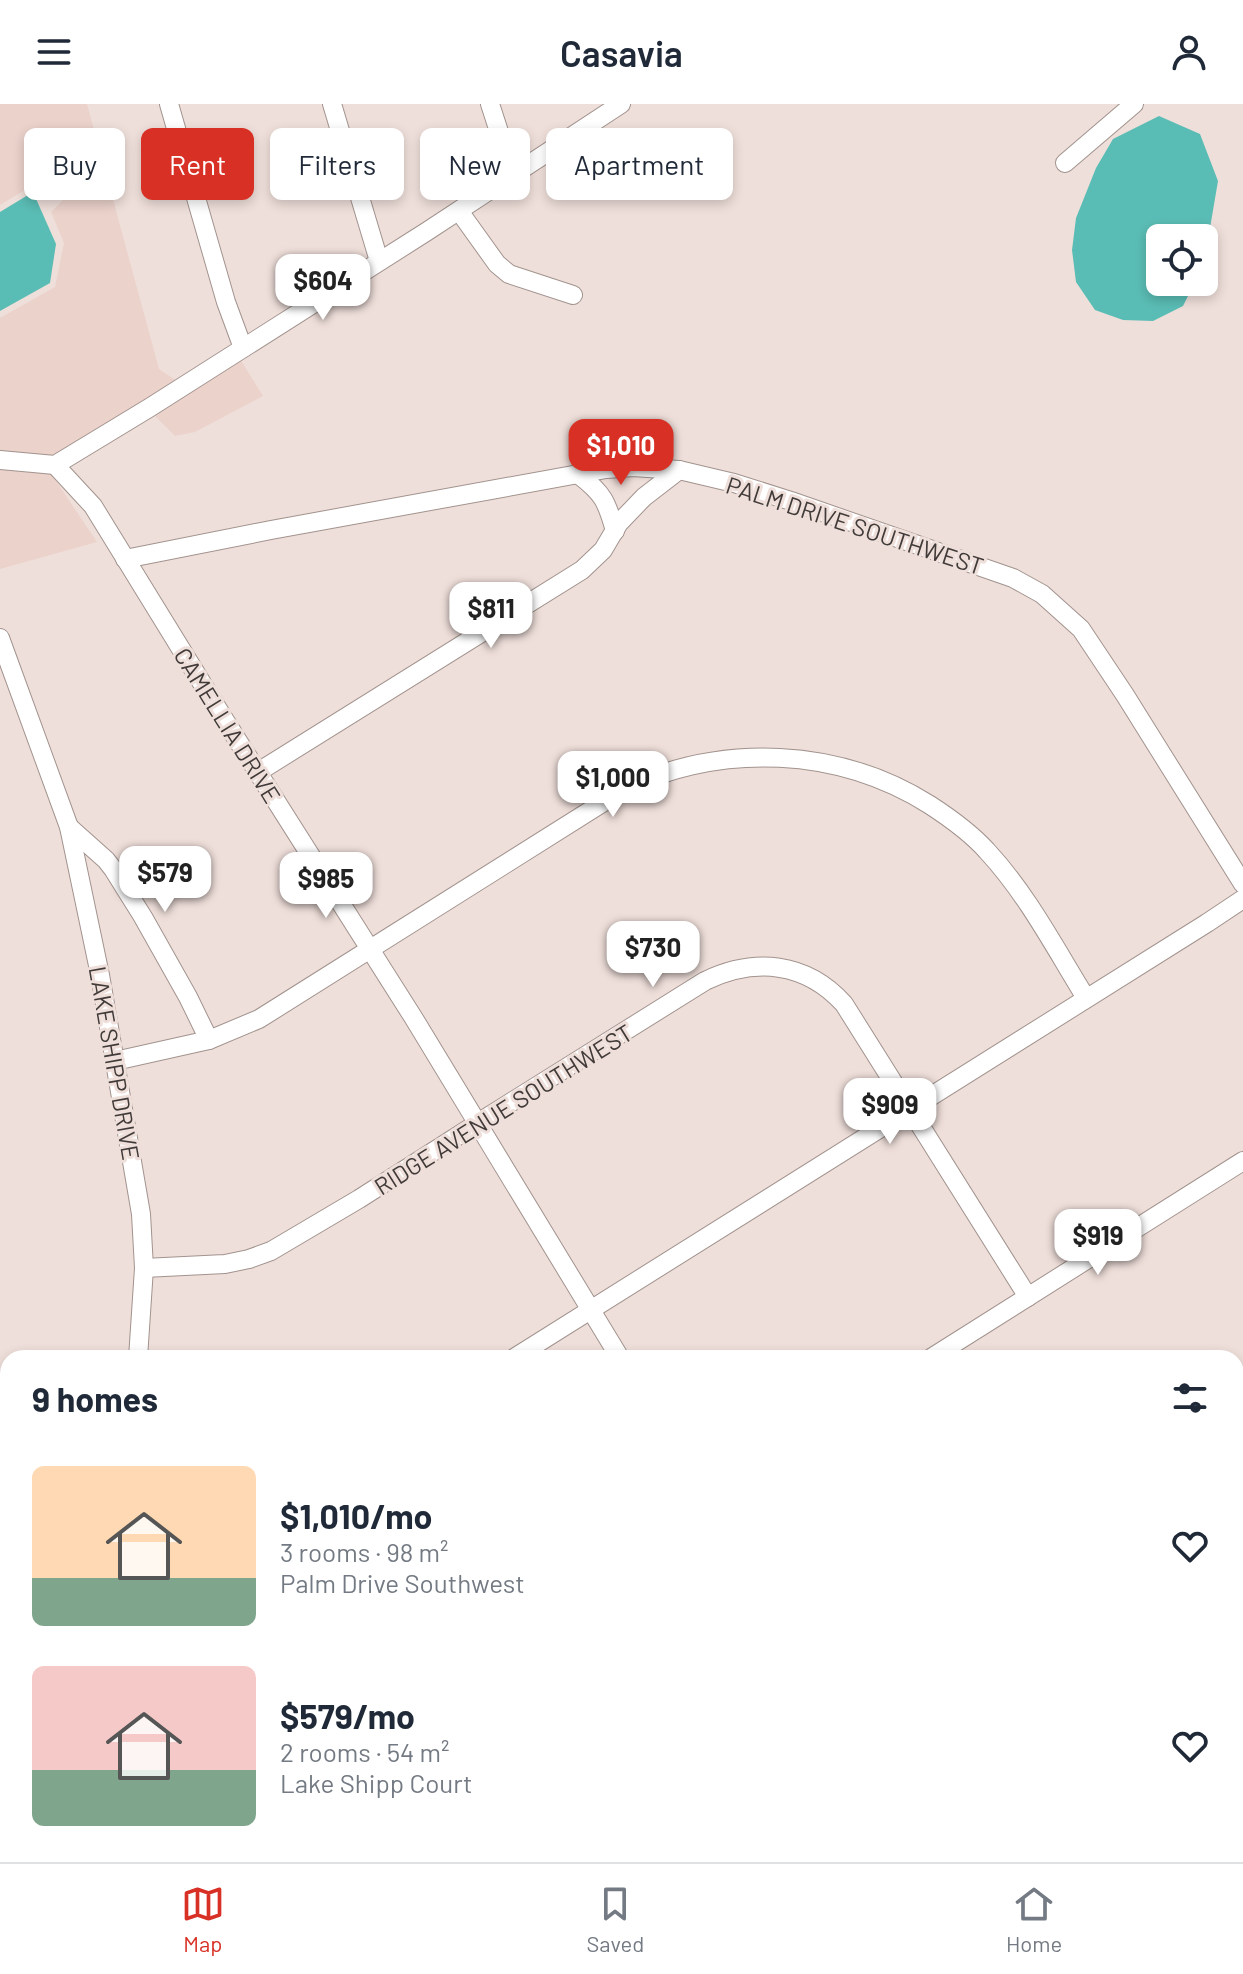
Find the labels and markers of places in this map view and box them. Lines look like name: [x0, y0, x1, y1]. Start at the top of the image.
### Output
pin: $604: [276, 254, 370, 322]
pin: $1,010: [556, 419, 686, 487]
pin: $811: [444, 582, 538, 650]
pin: $1,000: [548, 751, 678, 819]
pin: $579: [118, 846, 212, 914]
pin: $985: [279, 852, 373, 920]
pin: $730: [606, 921, 700, 989]
pin: $909: [843, 1078, 937, 1146]
pin: $919: [1051, 1209, 1145, 1277]

